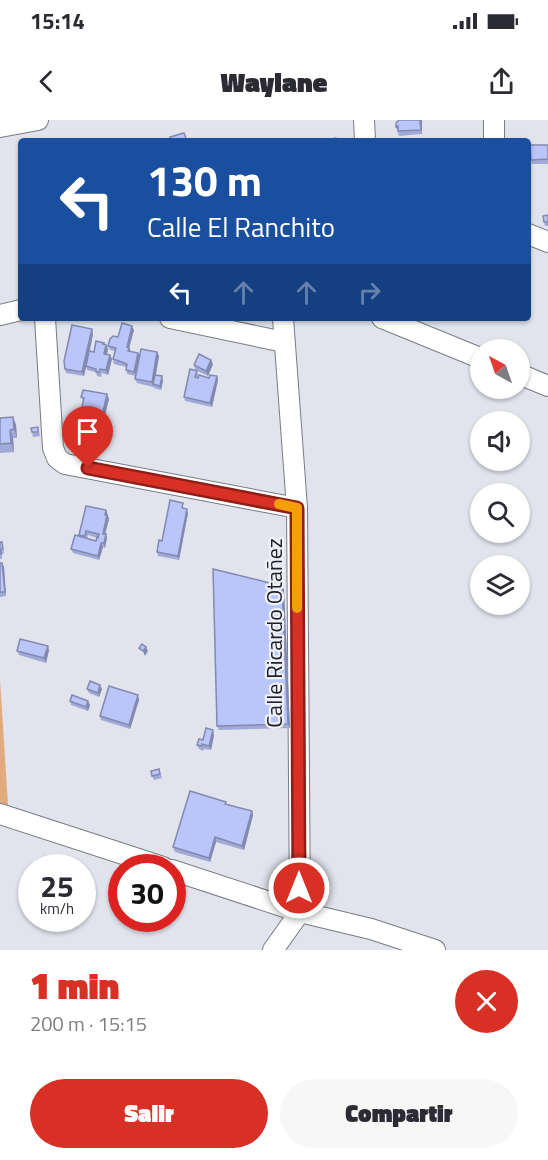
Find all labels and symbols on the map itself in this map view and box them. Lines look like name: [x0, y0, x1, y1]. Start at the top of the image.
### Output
north arrow: [470, 339, 530, 399]
pin: [62, 406, 113, 468]
street label: Calle Ricardo Otañez: [257, 538, 291, 728]
speed limit sign: 30: [108, 854, 186, 932]
position arrow: [267, 856, 331, 920]

